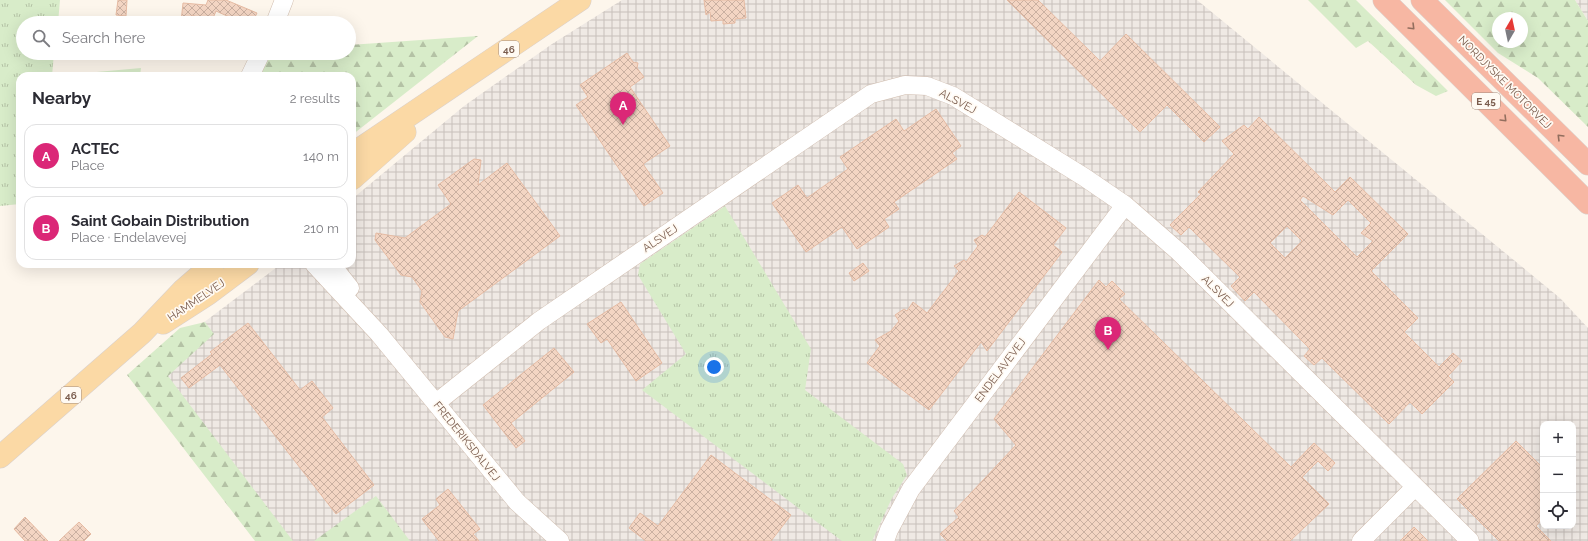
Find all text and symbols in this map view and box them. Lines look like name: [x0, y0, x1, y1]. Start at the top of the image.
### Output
north arrow: [1492, 12, 1528, 48]
search box: [16, 16, 356, 60]
one-way arrow: [1407, 23, 1415, 30]
icon: search: [30, 27, 52, 49]
text: Search here: [62, 29, 145, 47]
street label: NORDJYSKE MOTORVEJ: [1456, 33, 1554, 131]
road number: 46: [499, 41, 519, 57]
street label: ALSVEJ: [937, 86, 978, 117]
text: Nearby: [32, 88, 91, 108]
text: 2 results: [290, 91, 340, 106]
pin: A: [610, 92, 636, 125]
road number: E 45: [1472, 93, 1500, 109]
one-way arrow: [1499, 114, 1507, 122]
one-way arrow: [1557, 134, 1565, 142]
text: ACTEC: [71, 140, 119, 158]
text: A: [42, 149, 50, 164]
text: 140 m: [303, 149, 339, 164]
text: Place: [71, 158, 104, 173]
text: Saint Gobain Distribution: [71, 212, 249, 230]
text: B: [42, 221, 50, 236]
text: 210 m: [303, 221, 339, 236]
street label: ALSVEJ: [640, 222, 680, 255]
text: Place · Endelavevej: [71, 230, 186, 245]
street label: ALSVEJ: [1199, 273, 1236, 310]
street label: HAMMELVEJ: [165, 276, 227, 324]
pin: B: [1095, 317, 1121, 350]
street label: ENDELAVEVEJ: [972, 336, 1029, 405]
your location: [704, 357, 724, 377]
road number: 46: [61, 387, 81, 403]
street label: FREDERIKSDALVEJ: [431, 399, 503, 484]
map controls: [1540, 421, 1576, 529]
button: +: [1540, 421, 1576, 457]
button: −: [1540, 457, 1576, 493]
button: locate: [1540, 493, 1576, 529]

